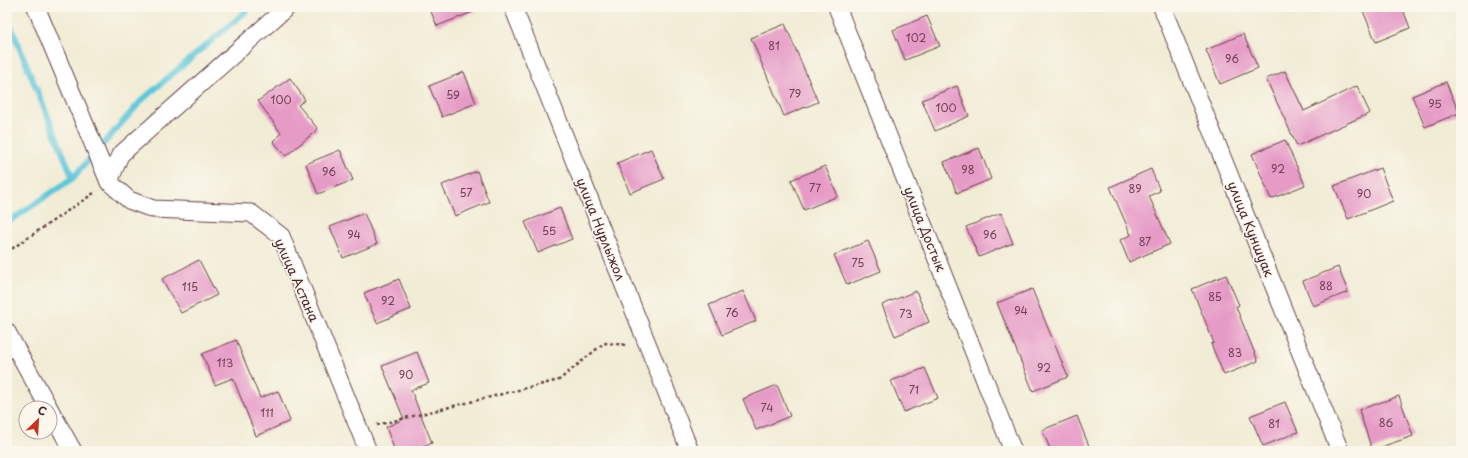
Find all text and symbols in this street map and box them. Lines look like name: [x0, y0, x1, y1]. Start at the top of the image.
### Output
house number: 102: [906, 29, 926, 46]
house number: 81: [768, 37, 780, 54]
house number: 96: [1225, 50, 1239, 67]
house number: 79: [789, 85, 801, 102]
house number: 59: [446, 86, 460, 103]
house number: 100: [270, 91, 292, 108]
house number: 95: [1428, 95, 1442, 112]
house number: 100: [935, 99, 957, 116]
house number: 92: [1271, 160, 1285, 177]
house number: 98: [961, 161, 975, 178]
house number: 96: [322, 163, 336, 180]
street label: улица Нурлыжол: [572, 175, 631, 283]
street label: улица Куншуак: [1224, 178, 1279, 280]
house number: 77: [809, 179, 821, 196]
house number: 89: [1128, 180, 1142, 197]
street label: улица Достык: [900, 183, 951, 274]
house number: 57: [459, 184, 473, 201]
house number: 90: [1357, 185, 1371, 202]
house number: 55: [542, 222, 556, 239]
house number: 94: [347, 226, 361, 243]
house number: 96: [983, 226, 997, 243]
house number: 87: [1139, 233, 1151, 250]
street label: улица Астана: [271, 235, 325, 325]
house number: 75: [852, 254, 864, 271]
house number: 88: [1319, 277, 1333, 294]
house number: 115: [182, 278, 198, 295]
house number: 85: [1208, 288, 1222, 305]
house number: 92: [381, 292, 395, 309]
house number: 94: [1014, 302, 1028, 319]
house number: 76: [725, 304, 739, 321]
house number: 73: [899, 305, 913, 322]
house number: 83: [1228, 344, 1242, 361]
house number: 113: [217, 354, 233, 371]
house number: 92: [1037, 359, 1051, 376]
house number: 90: [399, 366, 413, 383]
house number: 71: [909, 381, 919, 398]
house number: 74: [760, 399, 774, 416]
north arrow: [18, 400, 58, 440]
text: С: [35, 401, 50, 420]
house number: 111: [260, 404, 274, 421]
house number: 86: [1379, 414, 1393, 431]
house number: 81: [1268, 415, 1280, 432]

